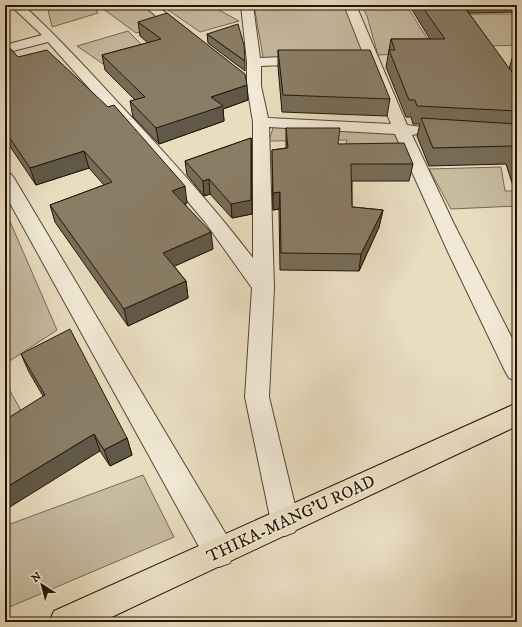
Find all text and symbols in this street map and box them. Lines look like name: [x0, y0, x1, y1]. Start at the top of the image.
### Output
street label: THIKA-MANG'U ROAD: [203, 470, 379, 568]
north arrow: [22, 565, 62, 605]
text: N: [29, 569, 44, 586]

